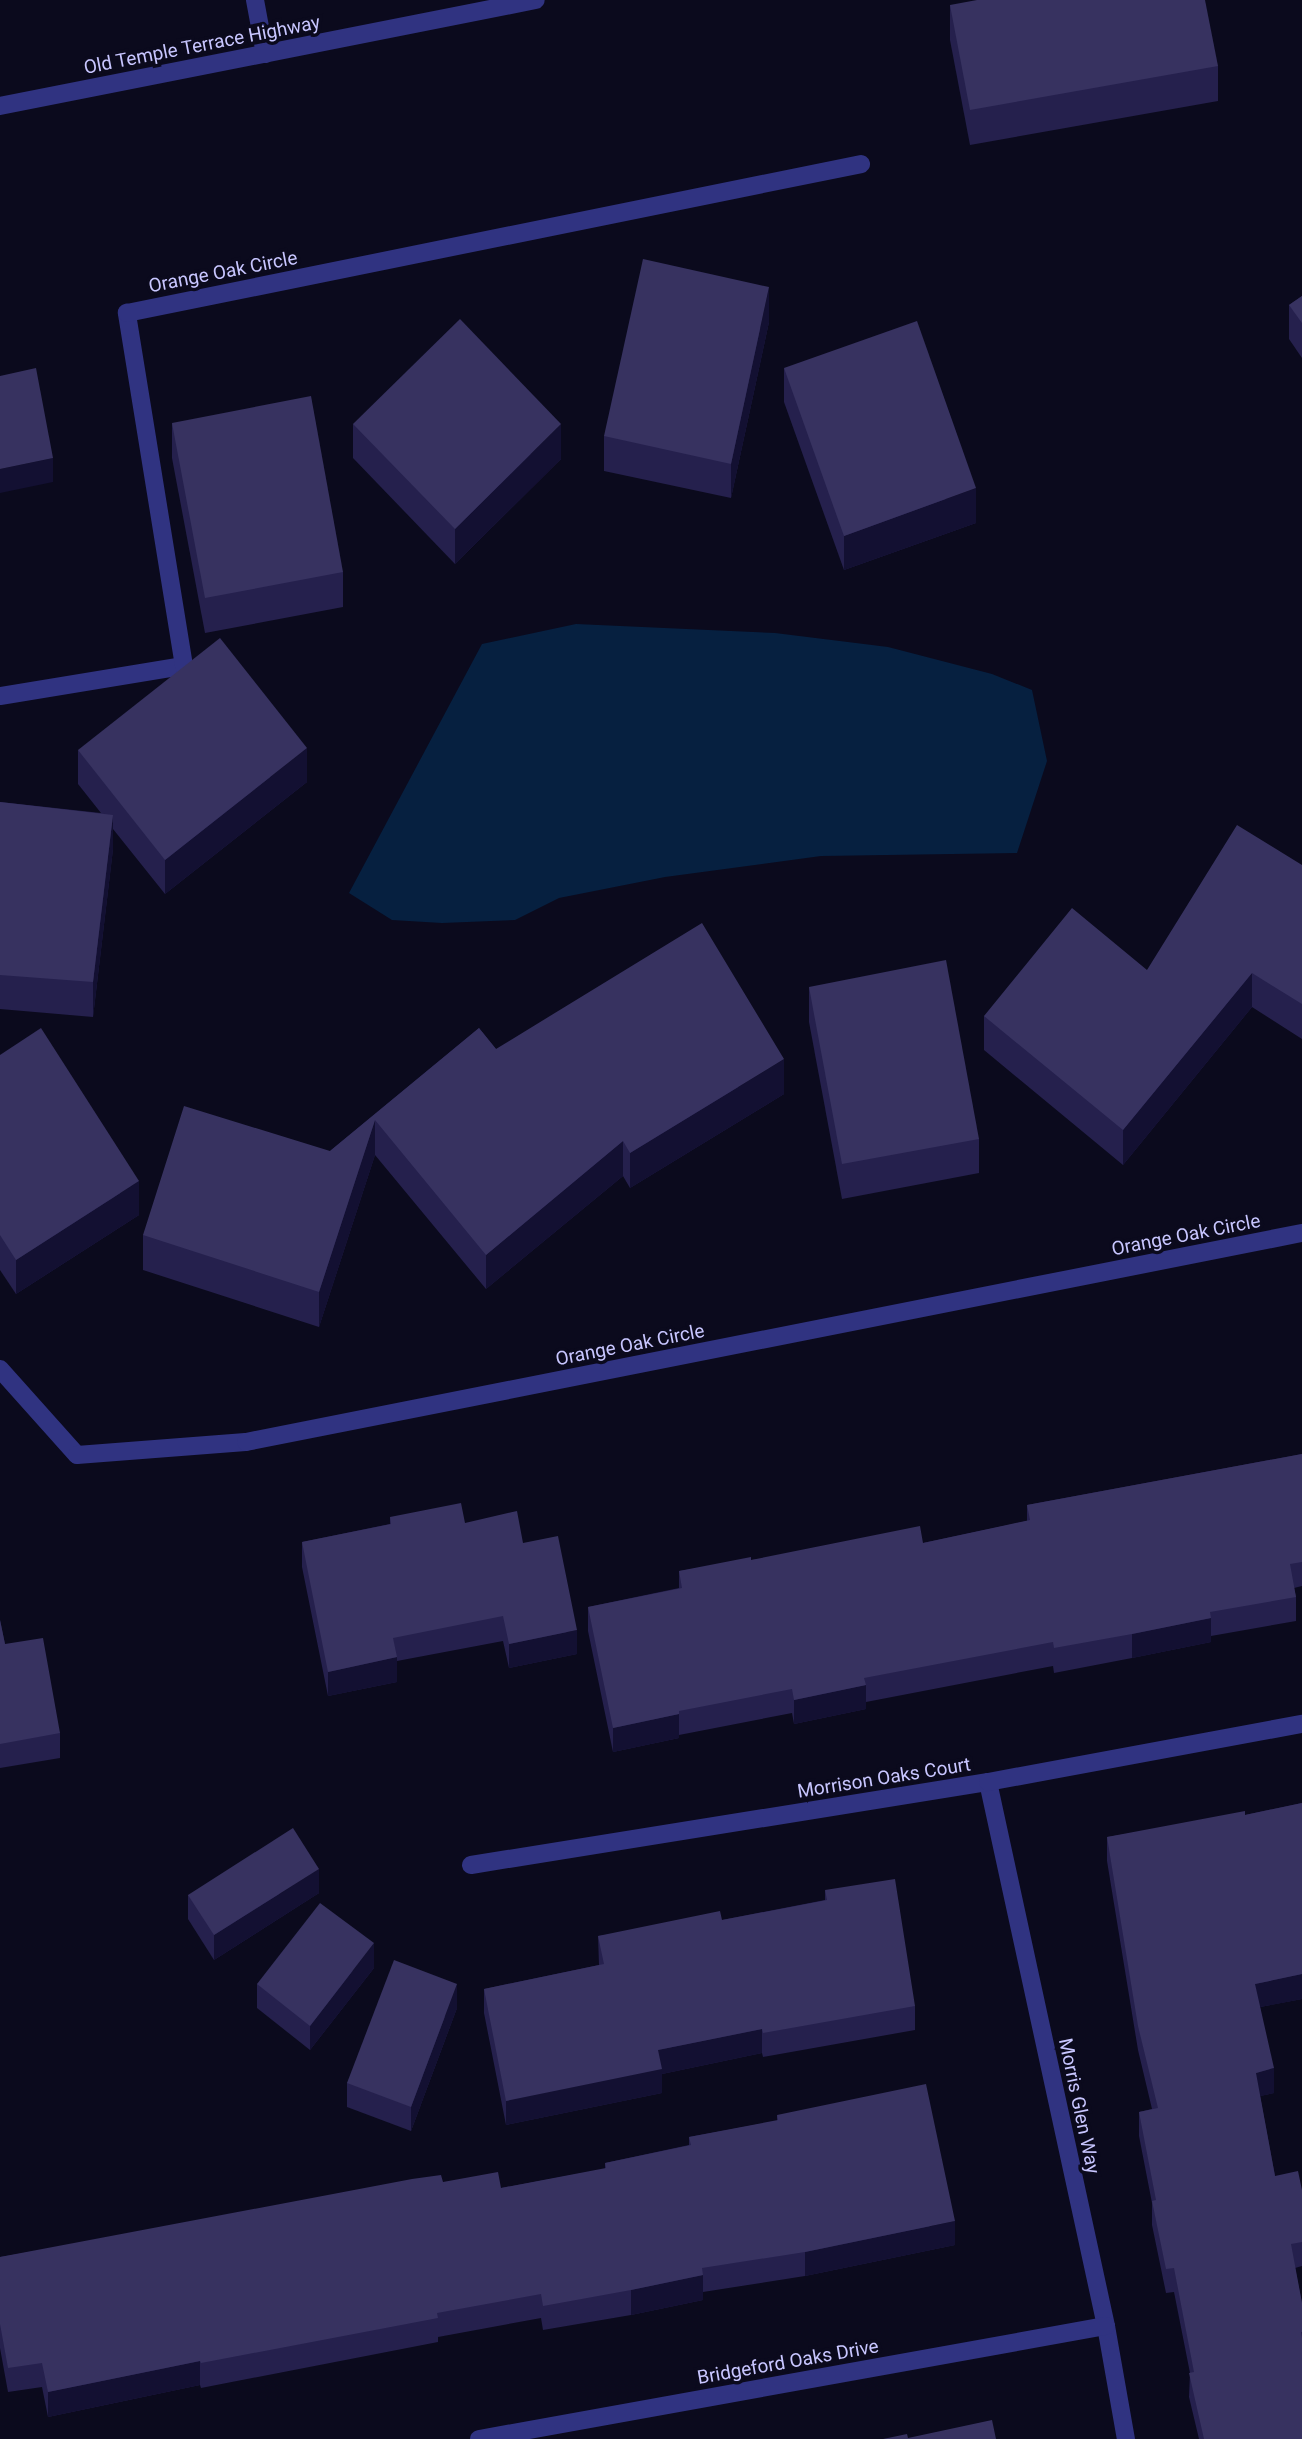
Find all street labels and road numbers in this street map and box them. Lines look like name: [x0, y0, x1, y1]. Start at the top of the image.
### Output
street label: Old Temple Terrace Highway: [81, 11, 323, 79]
street label: Orange Oak Circle: [147, 246, 299, 298]
street label: Orange Oak Circle: [1110, 1209, 1262, 1261]
street label: Orange Oak Circle: [554, 1319, 706, 1371]
street label: Morrison Oaks Court: [796, 1753, 972, 1803]
street label: Morris Glen Way: [1054, 2036, 1104, 2176]
street label: Bridgeford Oaks Drive: [696, 2335, 880, 2389]

